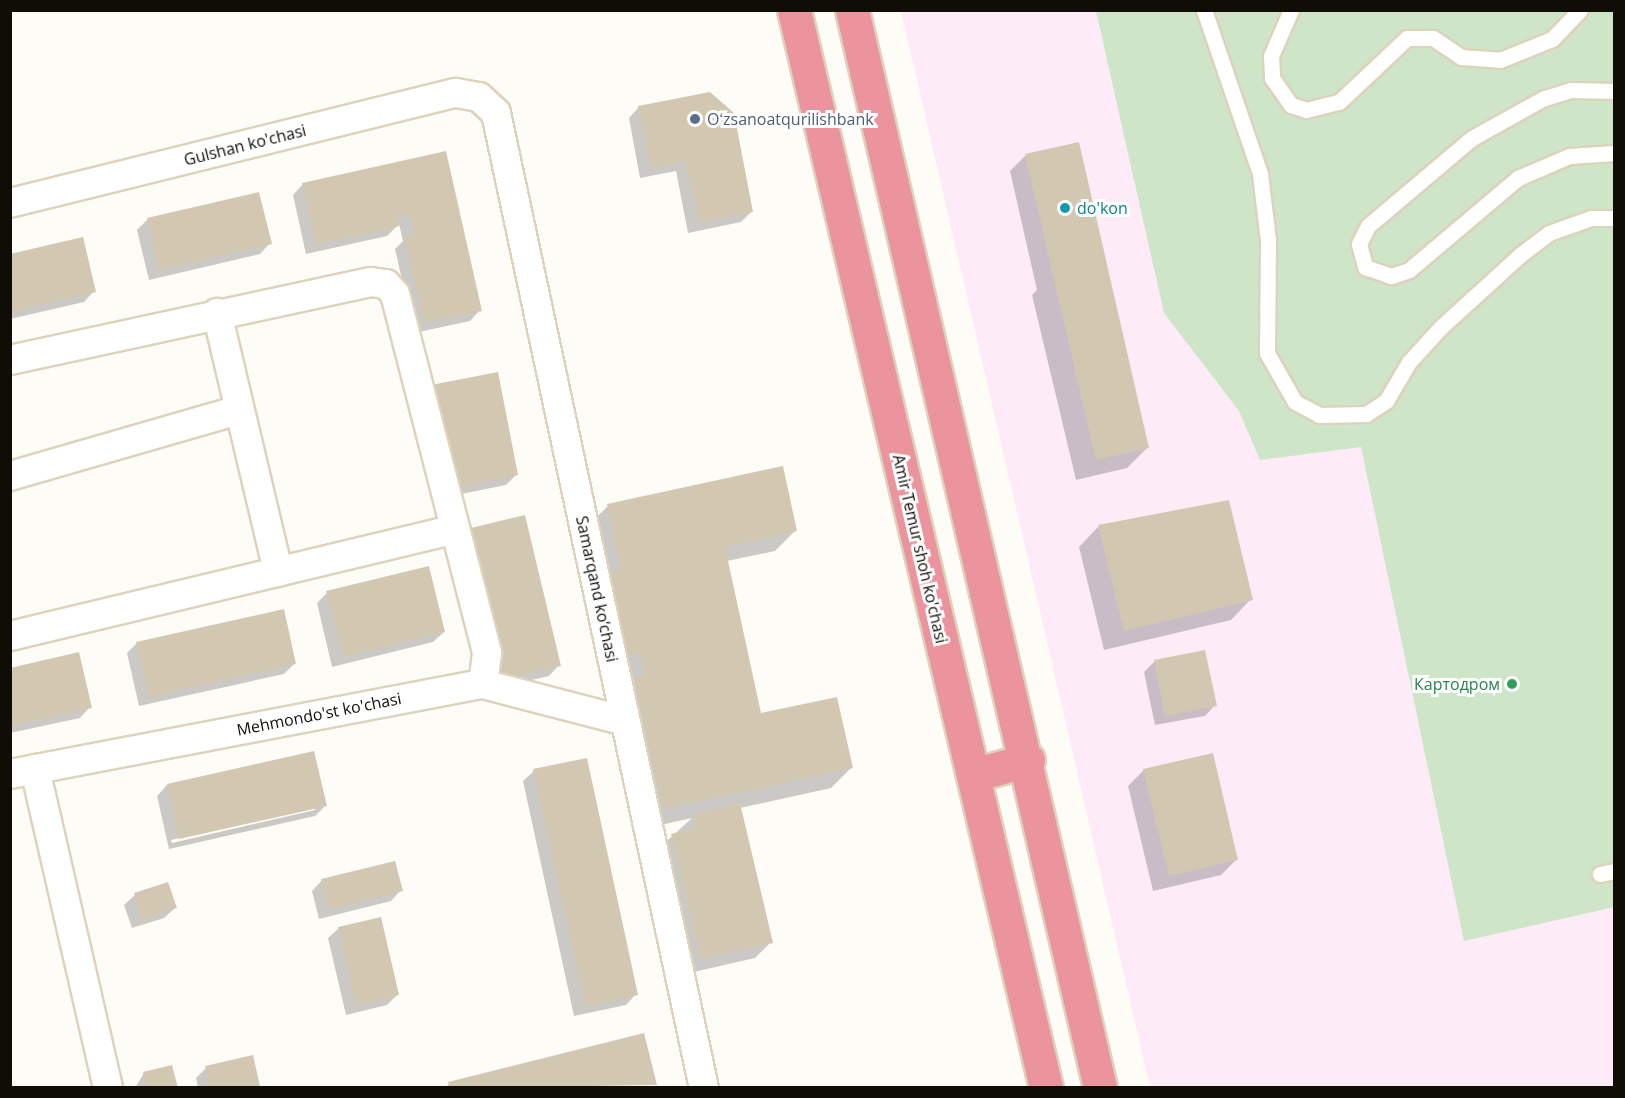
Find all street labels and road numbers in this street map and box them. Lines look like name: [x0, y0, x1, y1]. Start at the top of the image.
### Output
street label: Gulshan ko'chasi: [182, 121, 308, 169]
street label: Amir Temur shoh ko'chasi: [889, 453, 951, 645]
street label: Samarqand ko‘chasi: [572, 514, 622, 664]
street label: Mehmondo'st ko'chasi: [235, 689, 403, 739]

